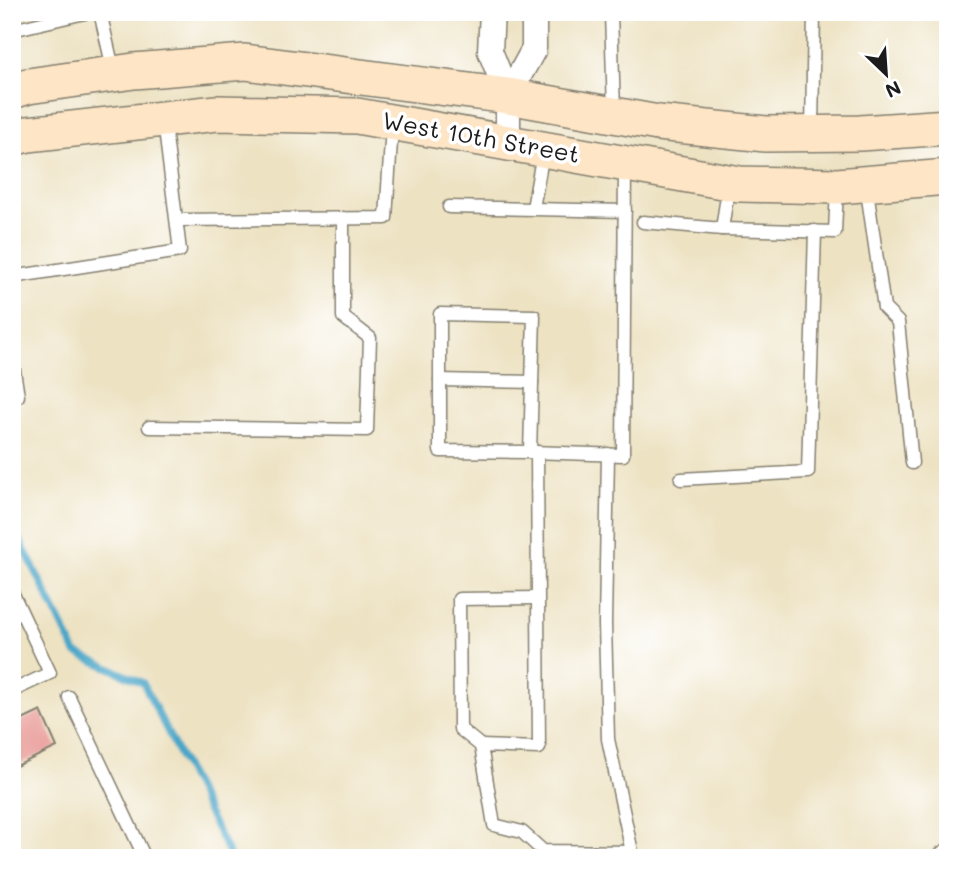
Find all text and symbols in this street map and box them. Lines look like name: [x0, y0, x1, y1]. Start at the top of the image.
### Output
north arrow: [852, 38, 922, 108]
text: N: [882, 75, 905, 104]
street label: West 10th Street: [380, 104, 582, 169]

